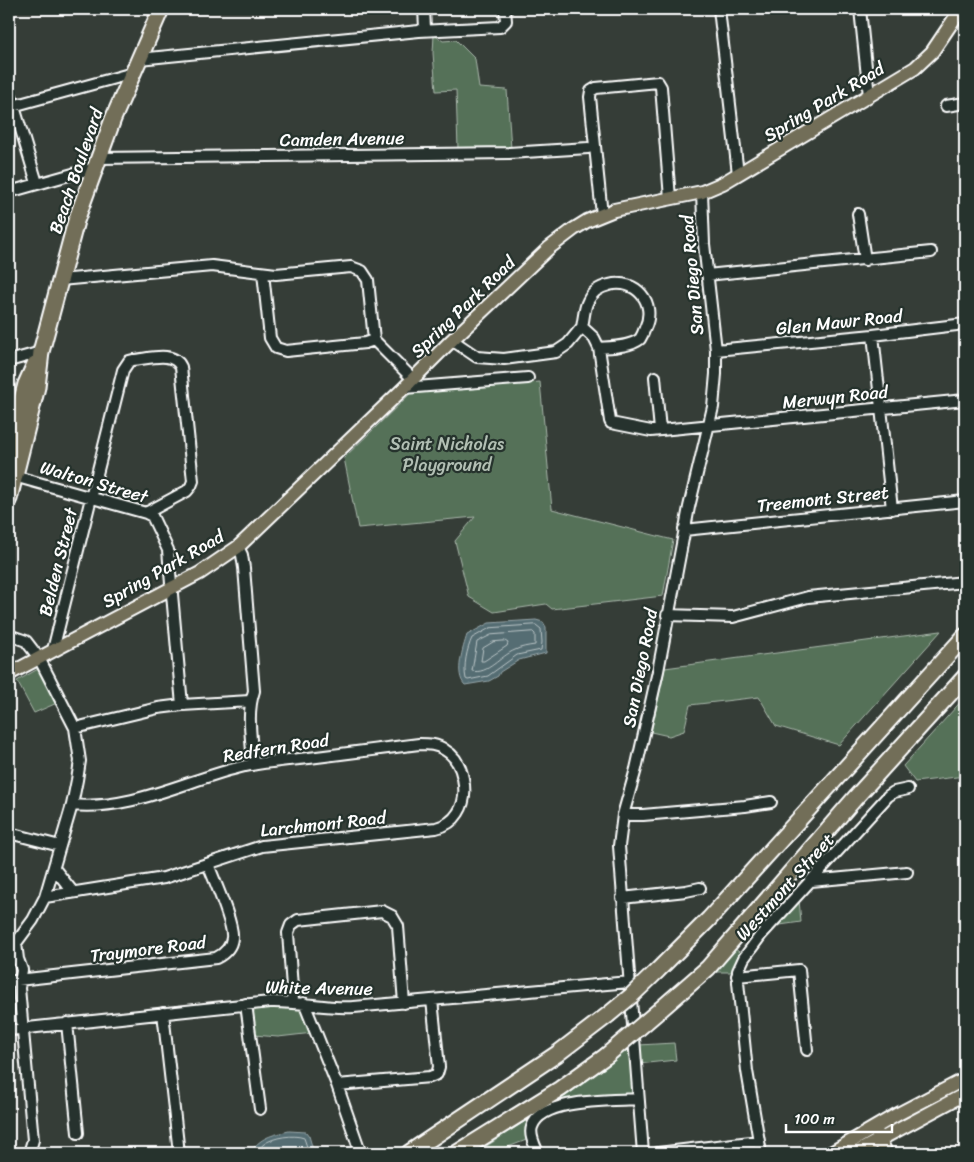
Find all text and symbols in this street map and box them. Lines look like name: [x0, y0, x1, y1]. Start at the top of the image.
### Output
street label: Spring Park Road: [757, 52, 892, 151]
street label: Beach Boulevard: [39, 102, 113, 238]
street label: Camden Avenue: [279, 122, 405, 156]
street label: San Diego Road: [671, 212, 713, 336]
street label: Spring Park Road: [403, 247, 524, 366]
street label: Glen Mawr Road: [774, 299, 905, 345]
street label: Merwyn Road: [781, 375, 891, 418]
park label: Saint Nicholas Playground: [390, 428, 505, 481]
street label: Walton Street: [36, 451, 153, 513]
street label: Treemont Street: [756, 476, 891, 522]
street label: Belden Street: [29, 504, 87, 620]
street label: Spring Park Road: [96, 520, 231, 617]
street label: San Diego Road: [613, 604, 667, 730]
street label: Redfern Road: [221, 724, 333, 772]
street label: Larchmont Road: [259, 801, 389, 847]
street label: Westmont Street: [727, 825, 843, 949]
street label: Traymore Road: [88, 926, 209, 972]
street label: White Avenue: [265, 971, 373, 1005]
scale bar: [786, 1102, 893, 1134]
text: 100 m: [794, 1106, 835, 1132]

